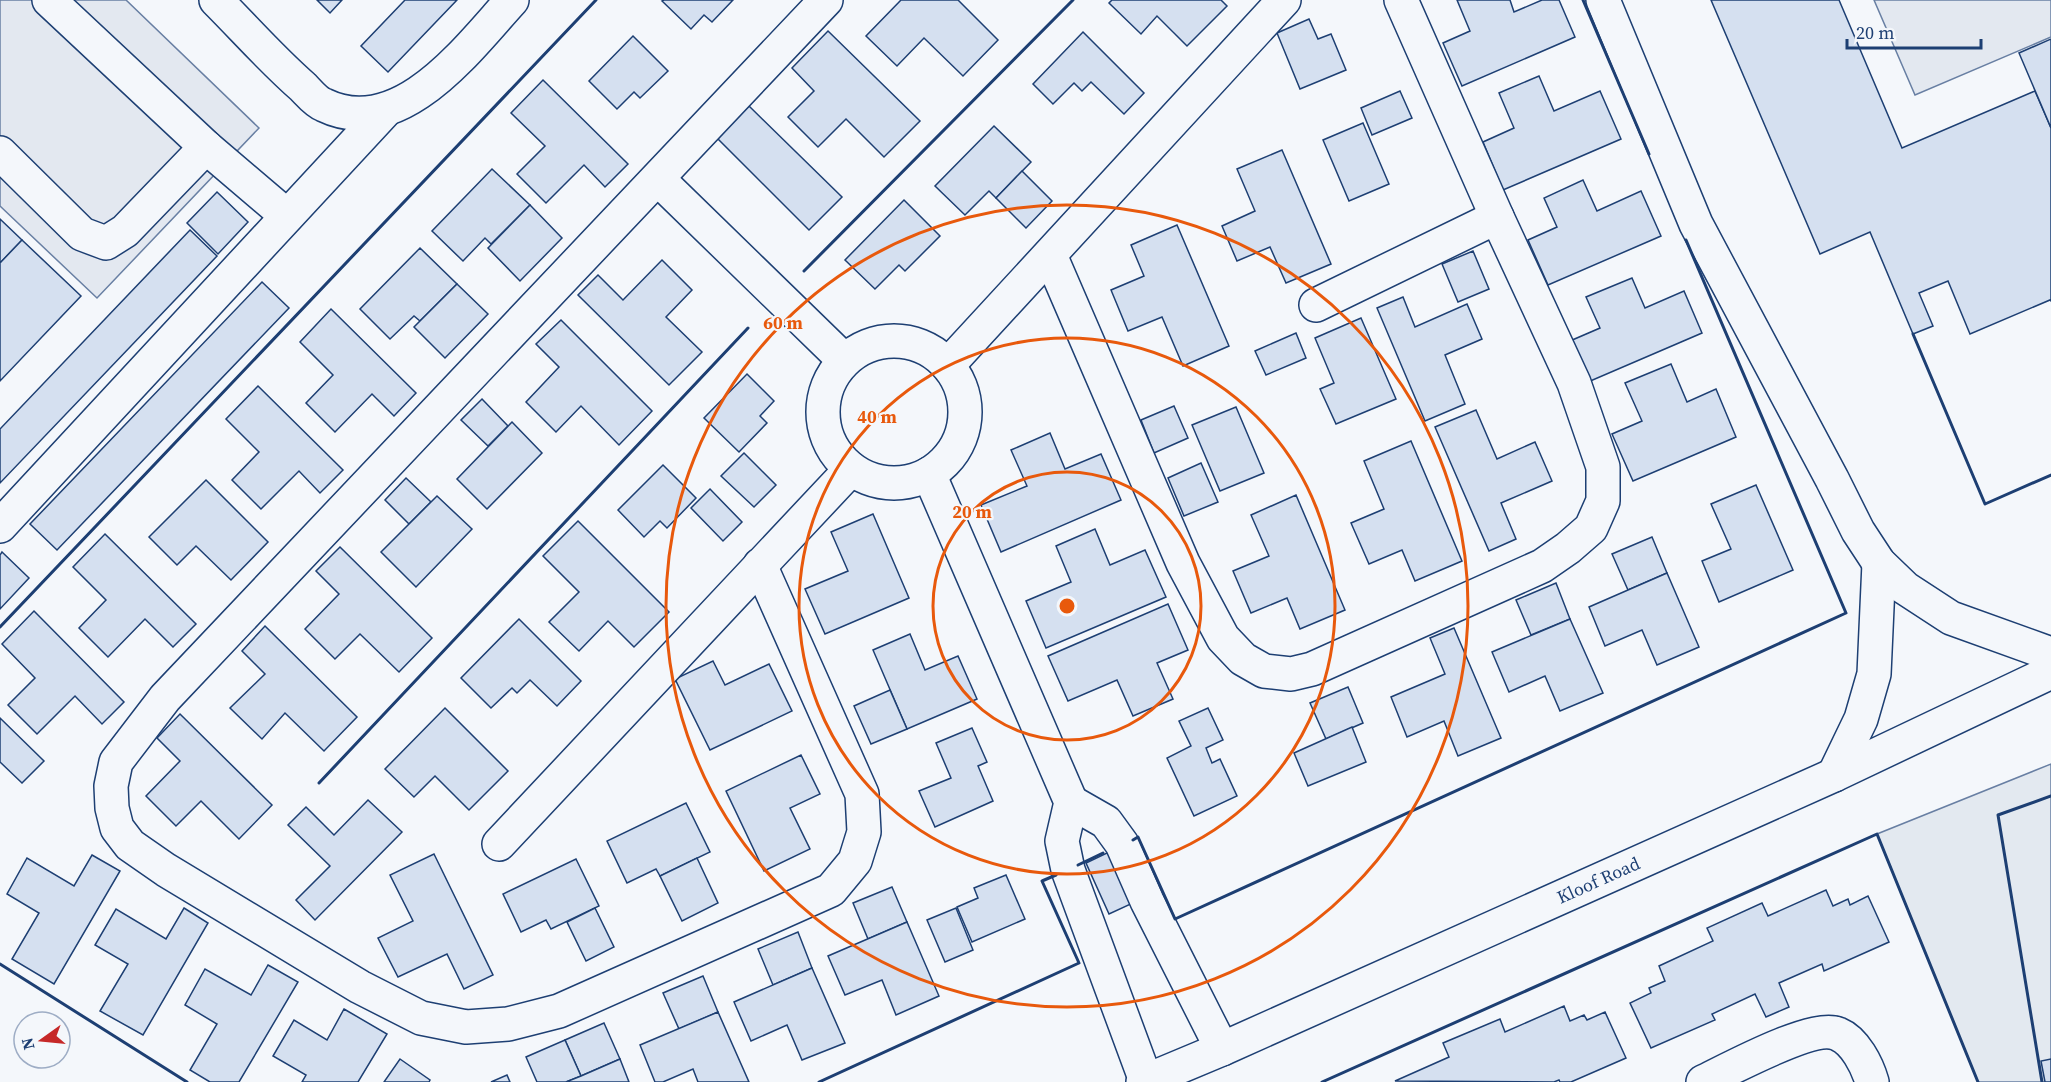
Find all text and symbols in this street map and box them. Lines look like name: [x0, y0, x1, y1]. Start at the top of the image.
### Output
scale bar: [1847, 12, 1980, 50]
text: 20 m: [1856, 20, 1894, 45]
text: 60 m: [763, 310, 803, 335]
text: 40 m: [857, 404, 897, 429]
text: 20 m: [952, 499, 992, 524]
centre of rings: [1057, 596, 1077, 616]
street label: Kloof Road: [1553, 851, 1644, 910]
north arrow: [12, 1010, 72, 1070]
text: N: [15, 1035, 40, 1052]

